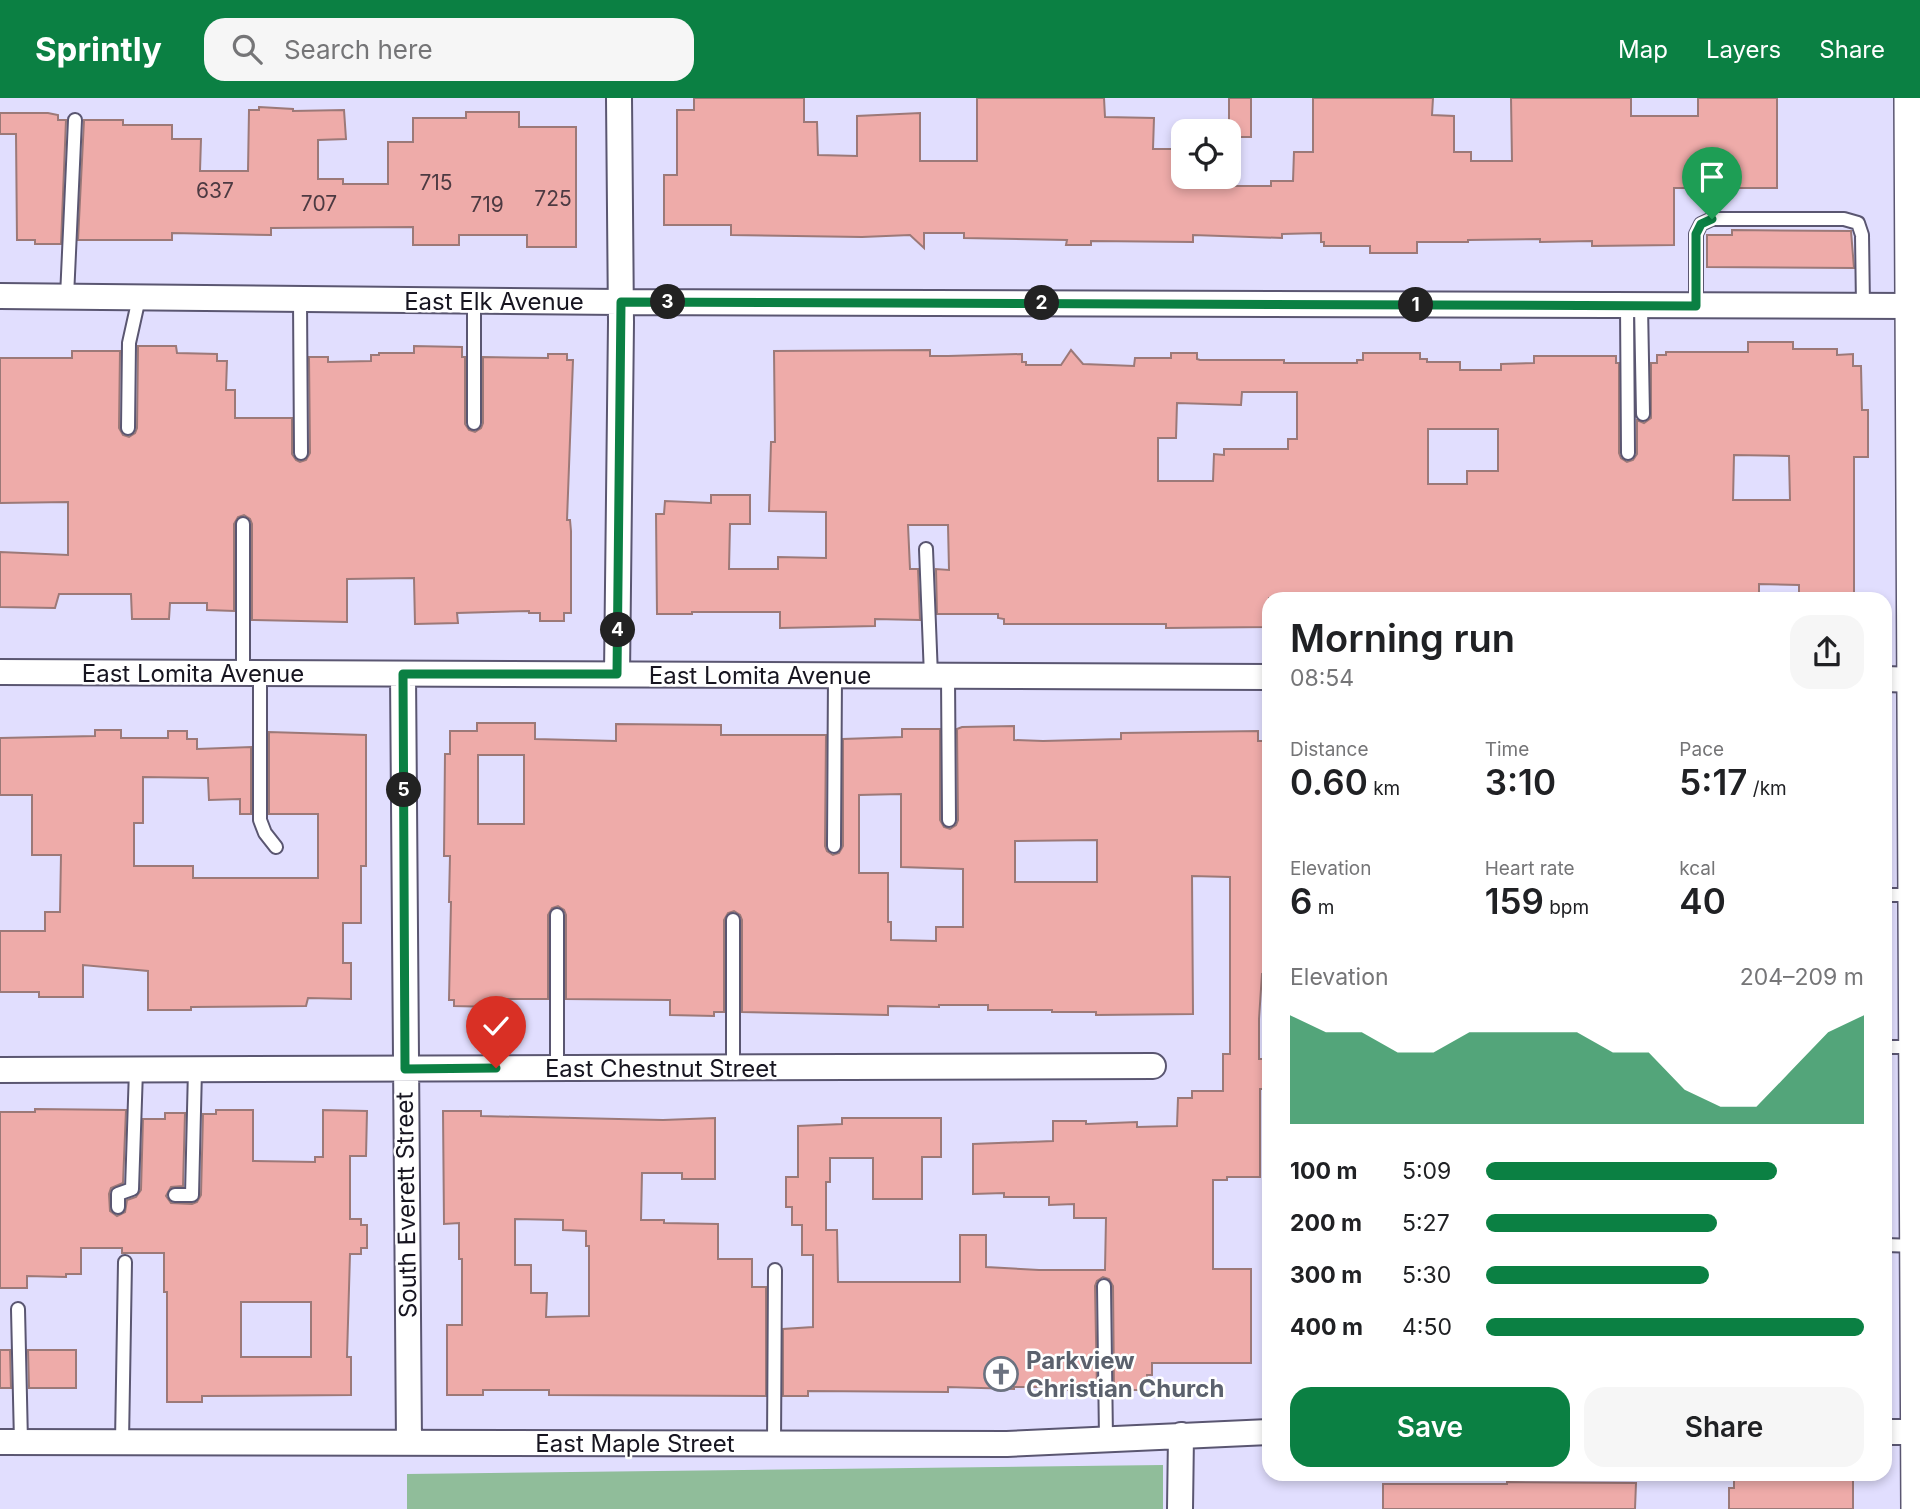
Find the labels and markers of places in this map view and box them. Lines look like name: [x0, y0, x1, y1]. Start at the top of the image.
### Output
pin: [1682, 147, 1742, 219]
pin: 3: [650, 284, 686, 320]
pin: 2: [1024, 286, 1060, 320]
pin: 1: [1398, 288, 1434, 322]
pin: 4: [600, 612, 636, 648]
pin: 5: [386, 772, 422, 808]
pin: [466, 996, 526, 1068]
place label: Parkview Christian Church: [1026, 1346, 1224, 1403]
church icon: Parkview Christian Church: [982, 1355, 1020, 1393]

